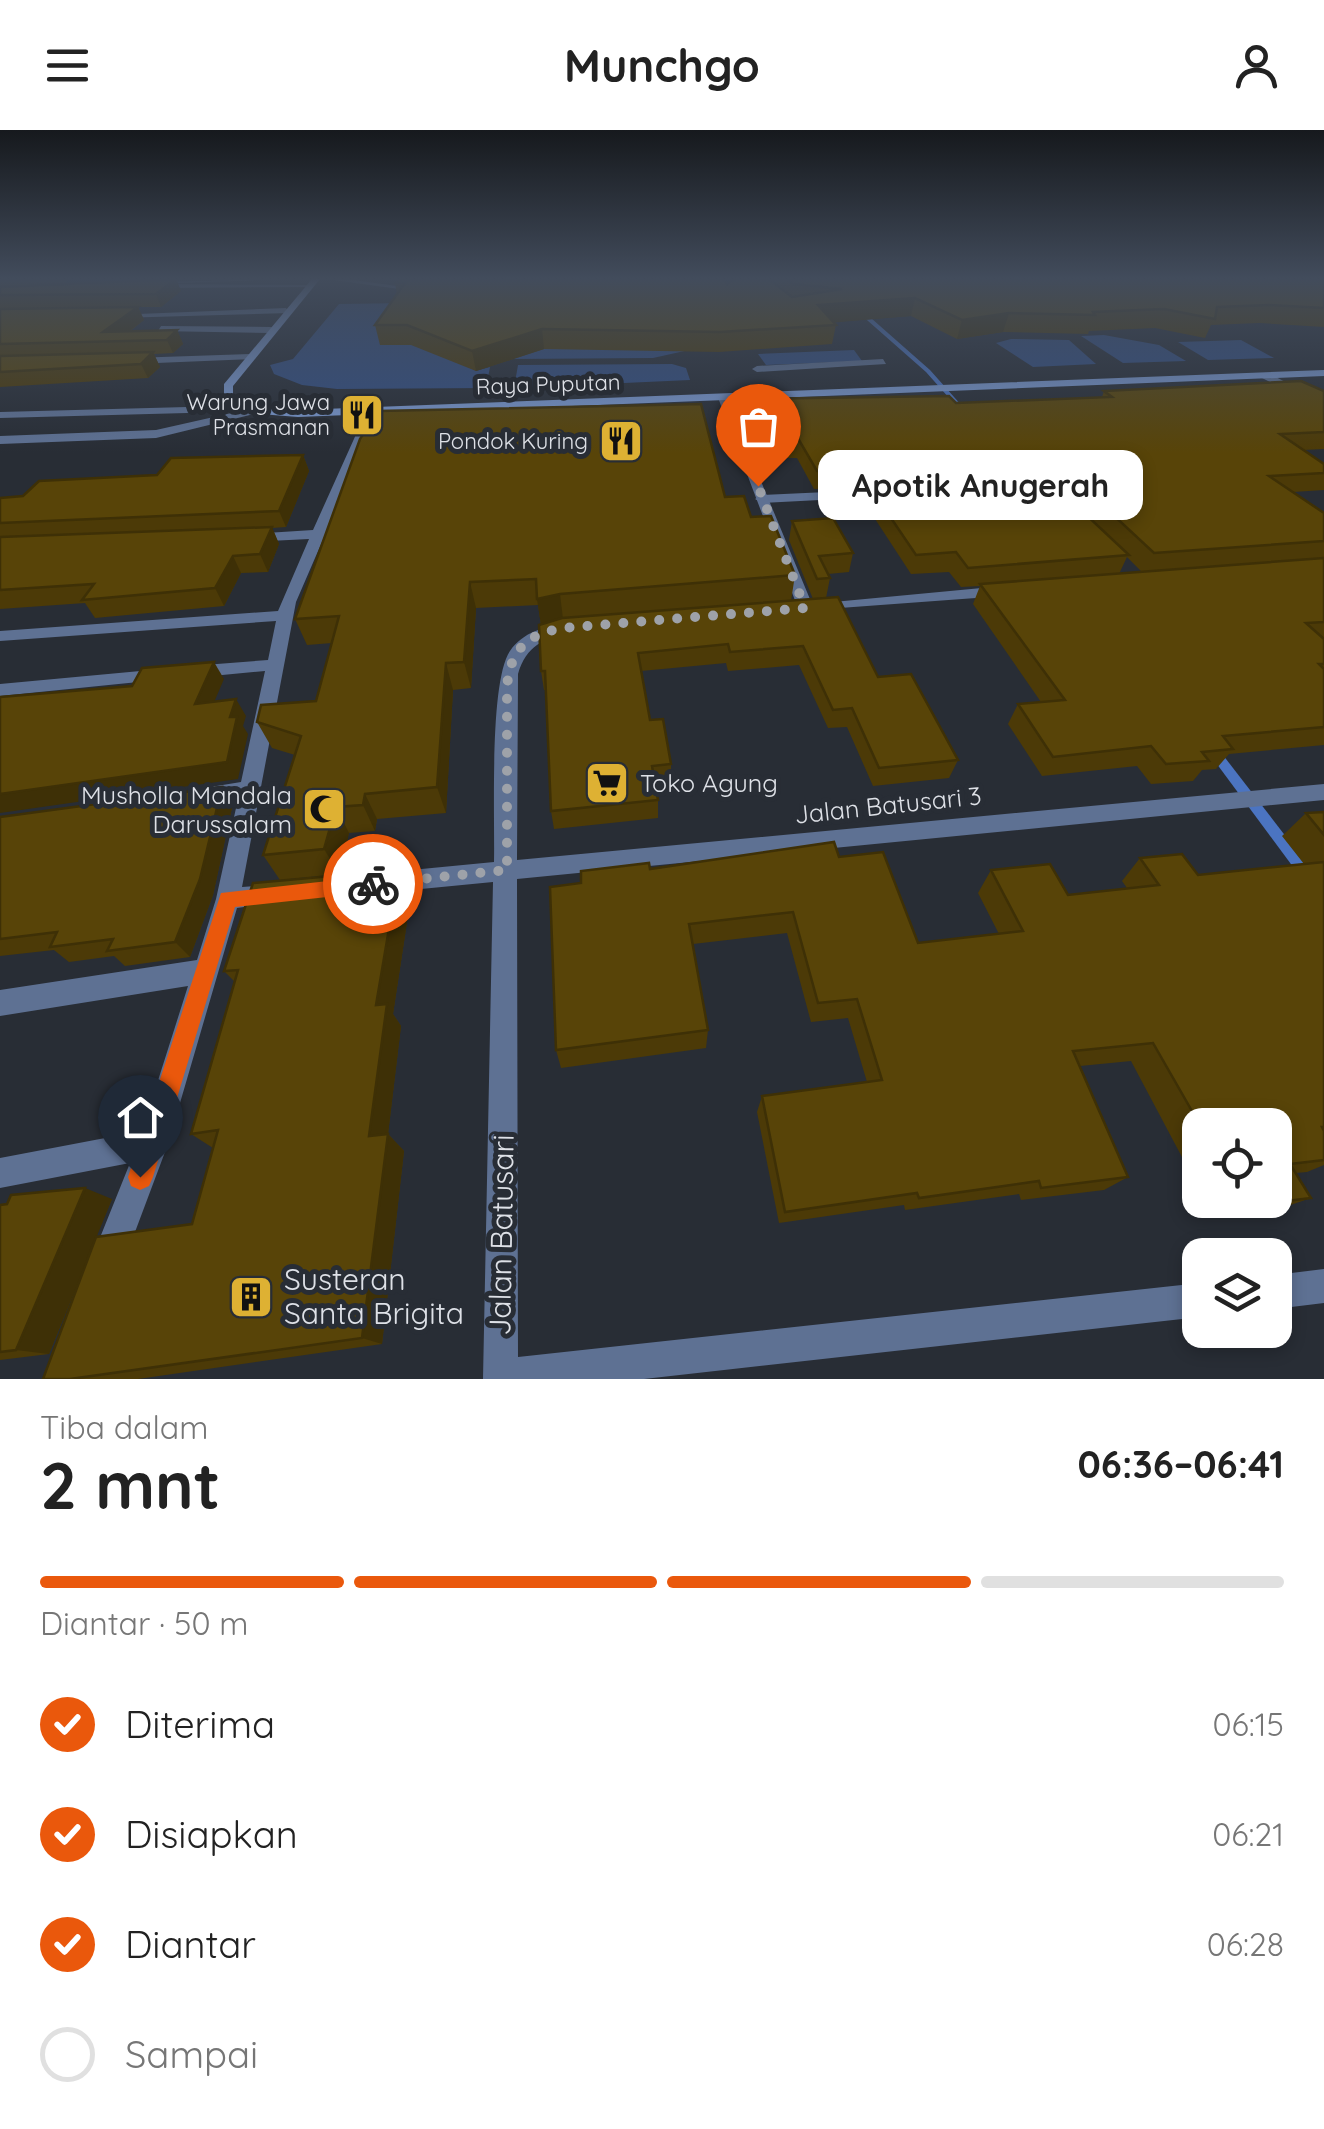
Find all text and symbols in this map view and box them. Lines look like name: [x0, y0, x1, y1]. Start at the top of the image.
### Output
text: Munchgo: [564, 37, 760, 93]
icon: menu: [40, 38, 95, 93]
icon: person: [1229, 38, 1284, 93]
street label: Raya Puputan: [475, 367, 621, 401]
pin: [716, 384, 801, 487]
place label: Warung Jawa Prasmanan: [186, 388, 330, 441]
restaurant icon: Warung Jawa Prasmanan: [339, 392, 385, 438]
icon: bag: [731, 399, 786, 454]
restaurant icon: Pondok Kuring: [598, 418, 644, 464]
place label: Pondok Kuring: [438, 427, 588, 455]
callout: Apotik Anugerah: [818, 451, 1143, 521]
text: Apotik Anugerah: [852, 465, 1109, 505]
supermarket icon: Toko Agung: [584, 760, 630, 806]
place label: Toko Agung: [640, 767, 778, 798]
place label: Musholla Mandala Darussalam: [81, 779, 292, 839]
street label: Jalan Batusari 3: [793, 779, 983, 830]
mosque icon: Musholla Mandala Darussalam: [301, 786, 347, 832]
courier: [323, 834, 423, 934]
icon: bike: [346, 857, 401, 912]
pin: [98, 1075, 183, 1178]
icon: home: [113, 1090, 168, 1145]
map controls: [1182, 1108, 1292, 1348]
button: locate: [1182, 1108, 1292, 1218]
street label: Jalan Batusari: [480, 1134, 522, 1336]
button: layers: [1182, 1238, 1292, 1348]
place label: Susteran Santa Brigita: [284, 1260, 464, 1332]
building icon: Susteran Santa Brigita: [228, 1274, 274, 1320]
text: Tiba dalam: [40, 1407, 208, 1447]
text: 06:36–06:41: [1078, 1440, 1284, 1488]
text: 2 mnt: [40, 1444, 220, 1525]
text: Diantar · 50 m: [40, 1603, 248, 1643]
icon: check: [40, 1697, 95, 1752]
text: Diterima: [125, 1700, 275, 1748]
text: 06:15: [1212, 1704, 1284, 1744]
icon: check: [40, 1807, 95, 1862]
text: Disiapkan: [125, 1810, 298, 1858]
text: 06:21: [1212, 1814, 1284, 1854]
icon: check: [40, 1917, 95, 1972]
text: Diantar: [125, 1920, 256, 1968]
text: 06:28: [1207, 1924, 1284, 1964]
text: Sampai: [125, 2030, 258, 2078]

